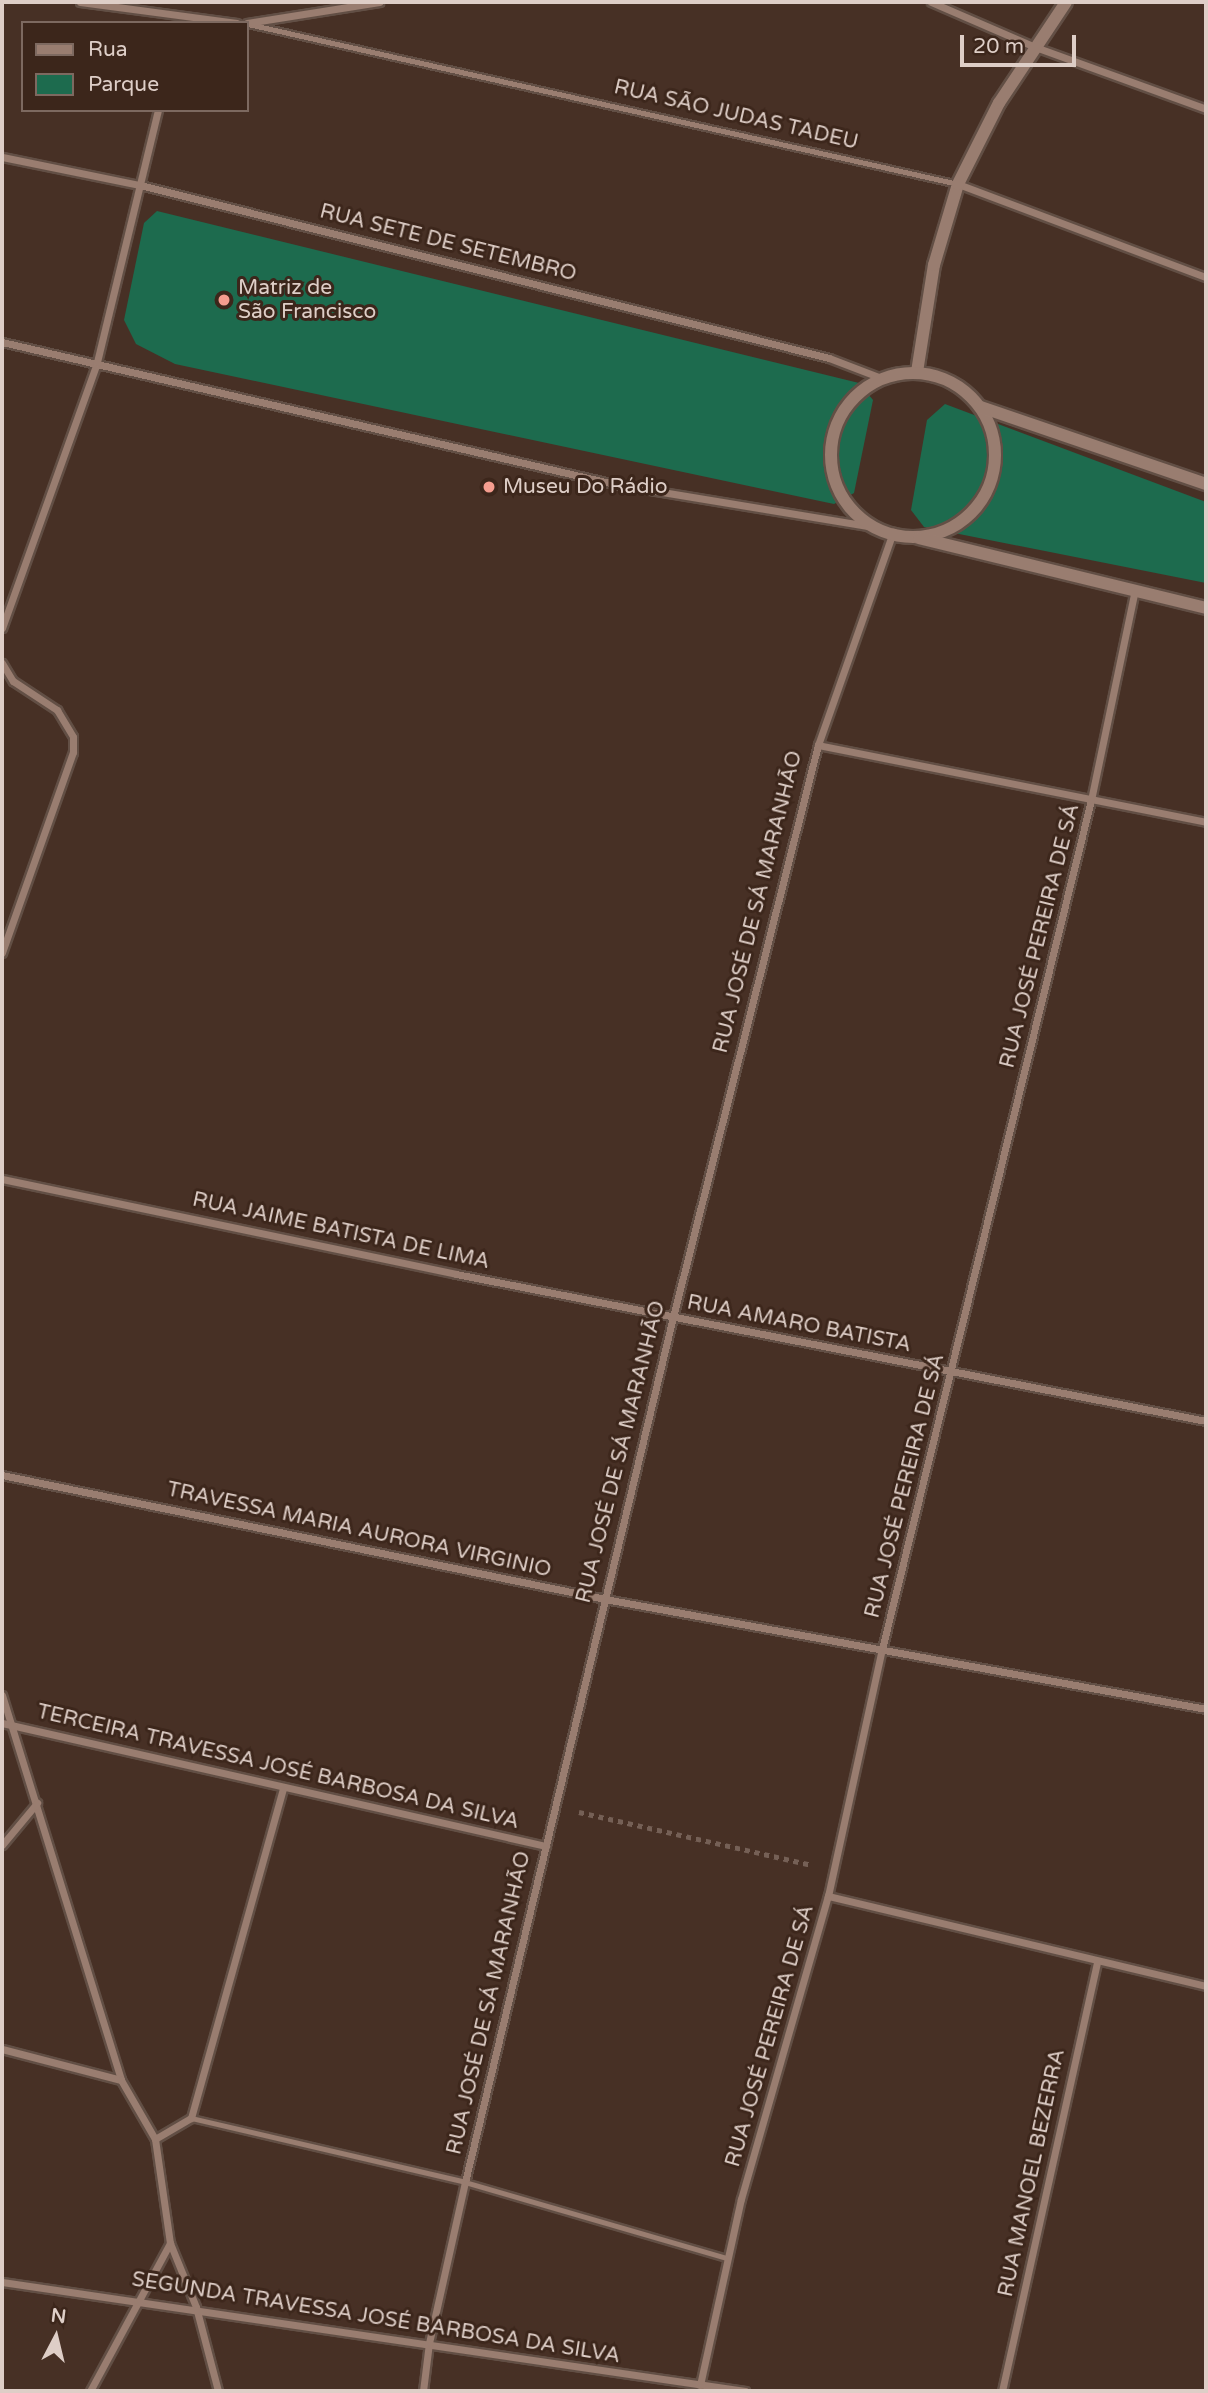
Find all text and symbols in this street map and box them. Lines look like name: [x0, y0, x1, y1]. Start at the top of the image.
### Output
legend: [21, 21, 248, 112]
scale bar: [963, 21, 1078, 65]
text: 20 m: [973, 34, 1024, 59]
text: Rua: [88, 37, 128, 62]
text: Parque: [88, 72, 159, 97]
street label: RUA SÃO JUDAS TADEU: [611, 75, 861, 155]
street label: RUA SETE DE SETEMBRO: [317, 199, 579, 287]
place label: Matriz de São Francisco: [238, 275, 376, 325]
marker: Matriz de São Francisco: [216, 292, 232, 308]
place label: Museu Do Rádio: [503, 474, 668, 500]
marker: Museu Do Rádio: [481, 479, 497, 495]
street label: RUA JOSÉ DE SÁ MARANHÃO: [708, 748, 808, 1056]
street label: RUA JOSÉ PEREIRA DE SÁ: [995, 801, 1085, 1071]
street label: RUA JAIME BATISTA DE LIMA: [190, 1187, 492, 1275]
street label: RUA AMARO BATISTA: [685, 1290, 913, 1358]
street label: RUA JOSÉ DE SÁ MARANHÃO: [571, 1298, 671, 1606]
street label: RUA JOSÉ PEREIRA DE SÁ: [860, 1351, 950, 1621]
street label: TRAVESSA MARIA AURORA VIRGINIO: [165, 1477, 553, 1583]
street label: TERCEIRA TRAVESSA JOSÉ BARBOSA DA SILVA: [35, 1699, 521, 1835]
street label: RUA JOSÉ DE SÁ MARANHÃO: [442, 1849, 536, 2157]
street label: RUA JOSÉ PEREIRA DE SÁ: [720, 1902, 820, 2170]
street label: RUA MANOEL BEZERRA: [993, 2047, 1071, 2299]
street label: SEGUNDA TRAVESSA JOSÉ BARBOSA DA SILVA: [130, 2267, 622, 2369]
north arrow: [21, 2302, 91, 2372]
text: N: [50, 2304, 67, 2328]

